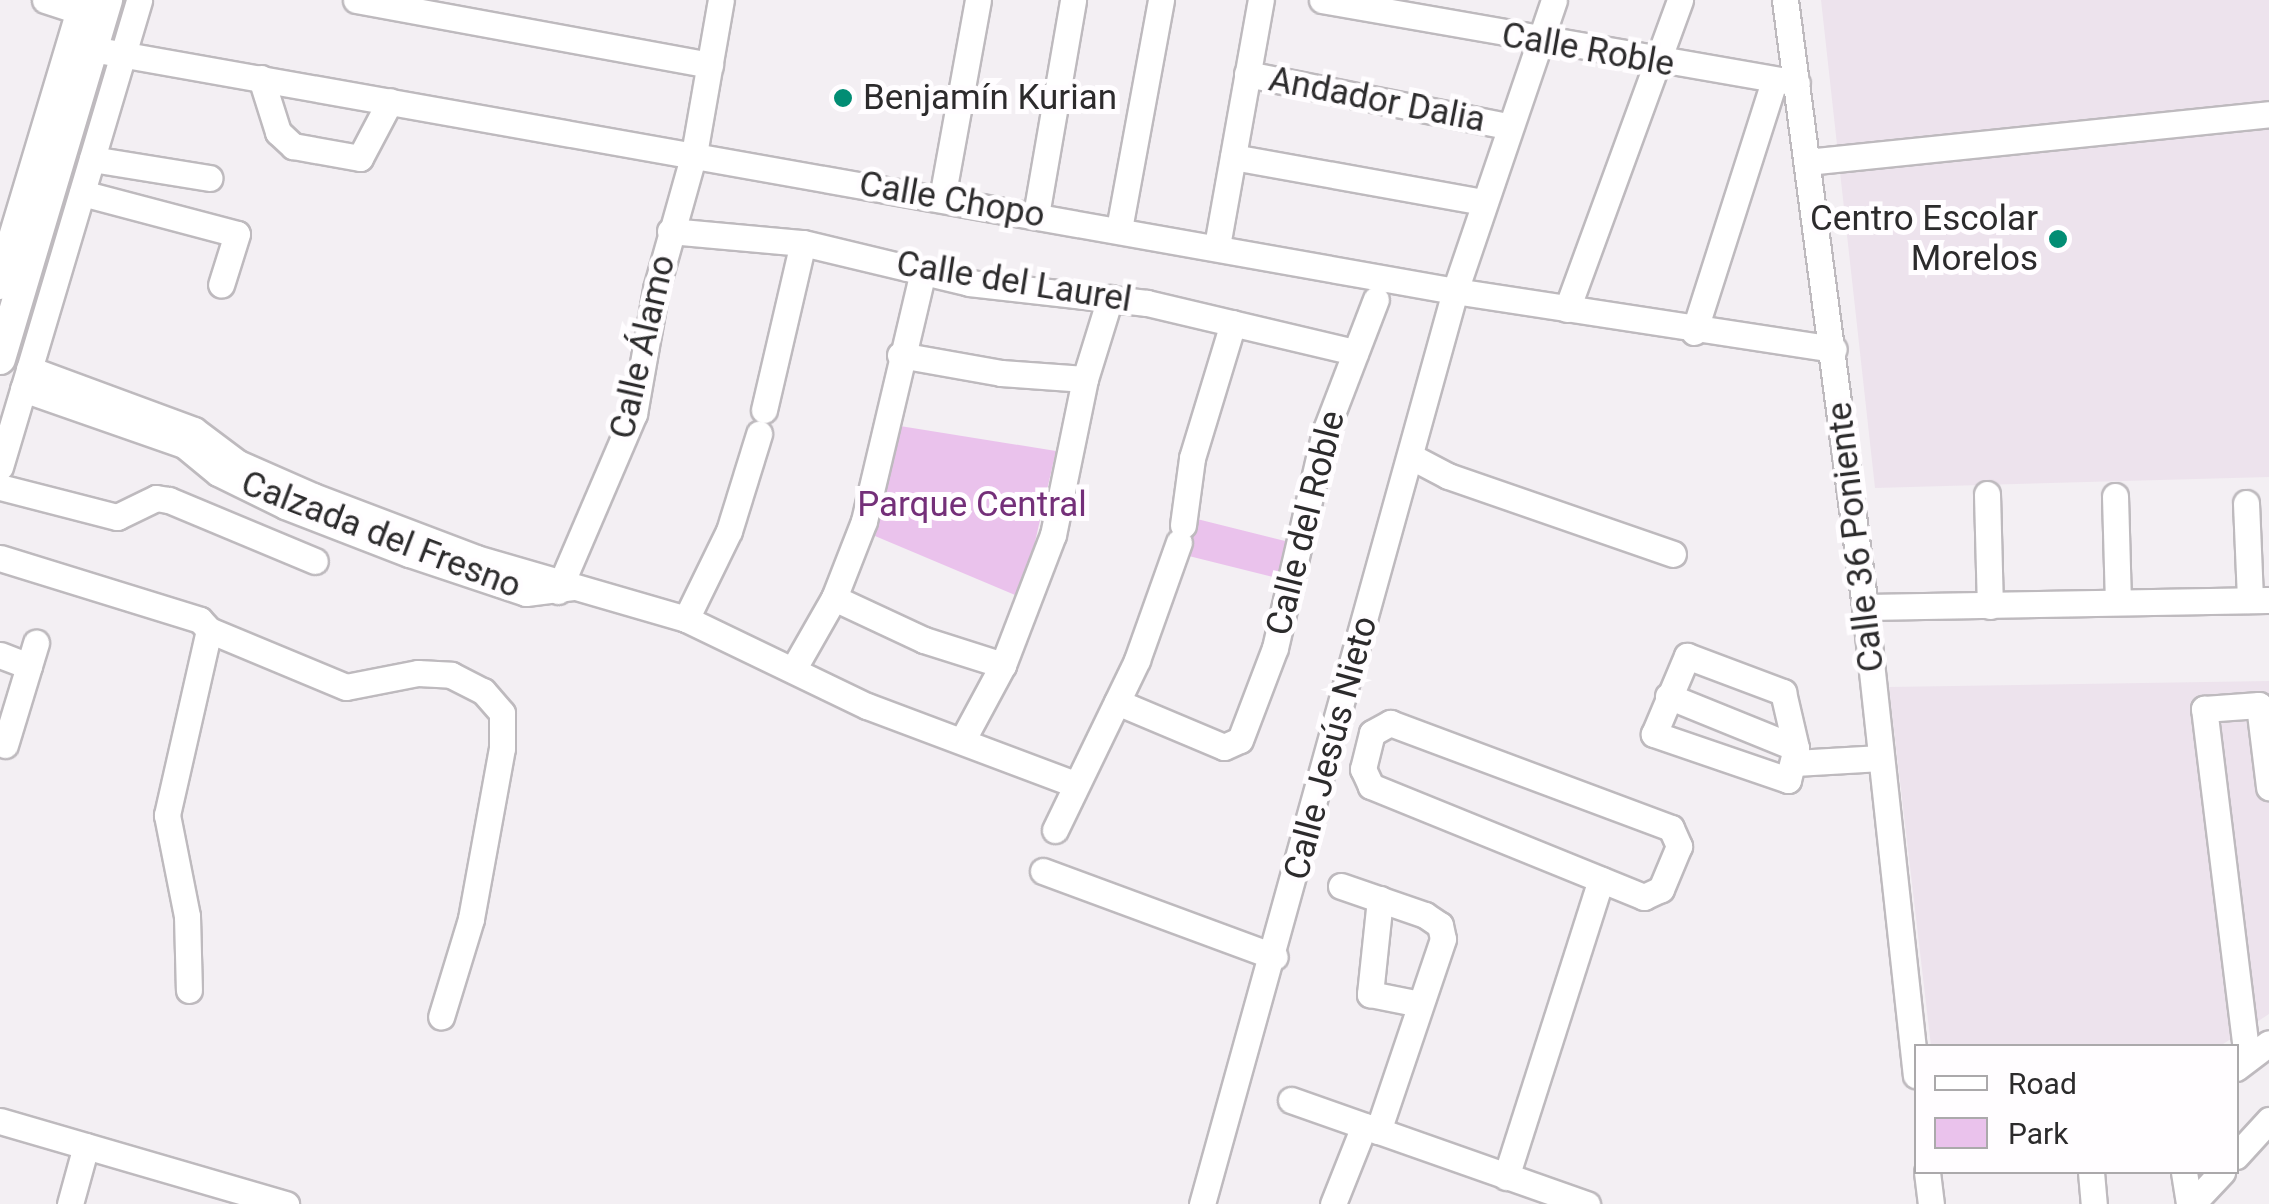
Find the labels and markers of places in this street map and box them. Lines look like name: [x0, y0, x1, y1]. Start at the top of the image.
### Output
place label: Benjamín Kurian: [863, 77, 1117, 119]
marker: Benjamín Kurian: [832, 87, 854, 109]
place label: Centro Escolar Morelos: [1810, 198, 2038, 280]
marker: Centro Escolar Morelos: [2047, 228, 2069, 250]

